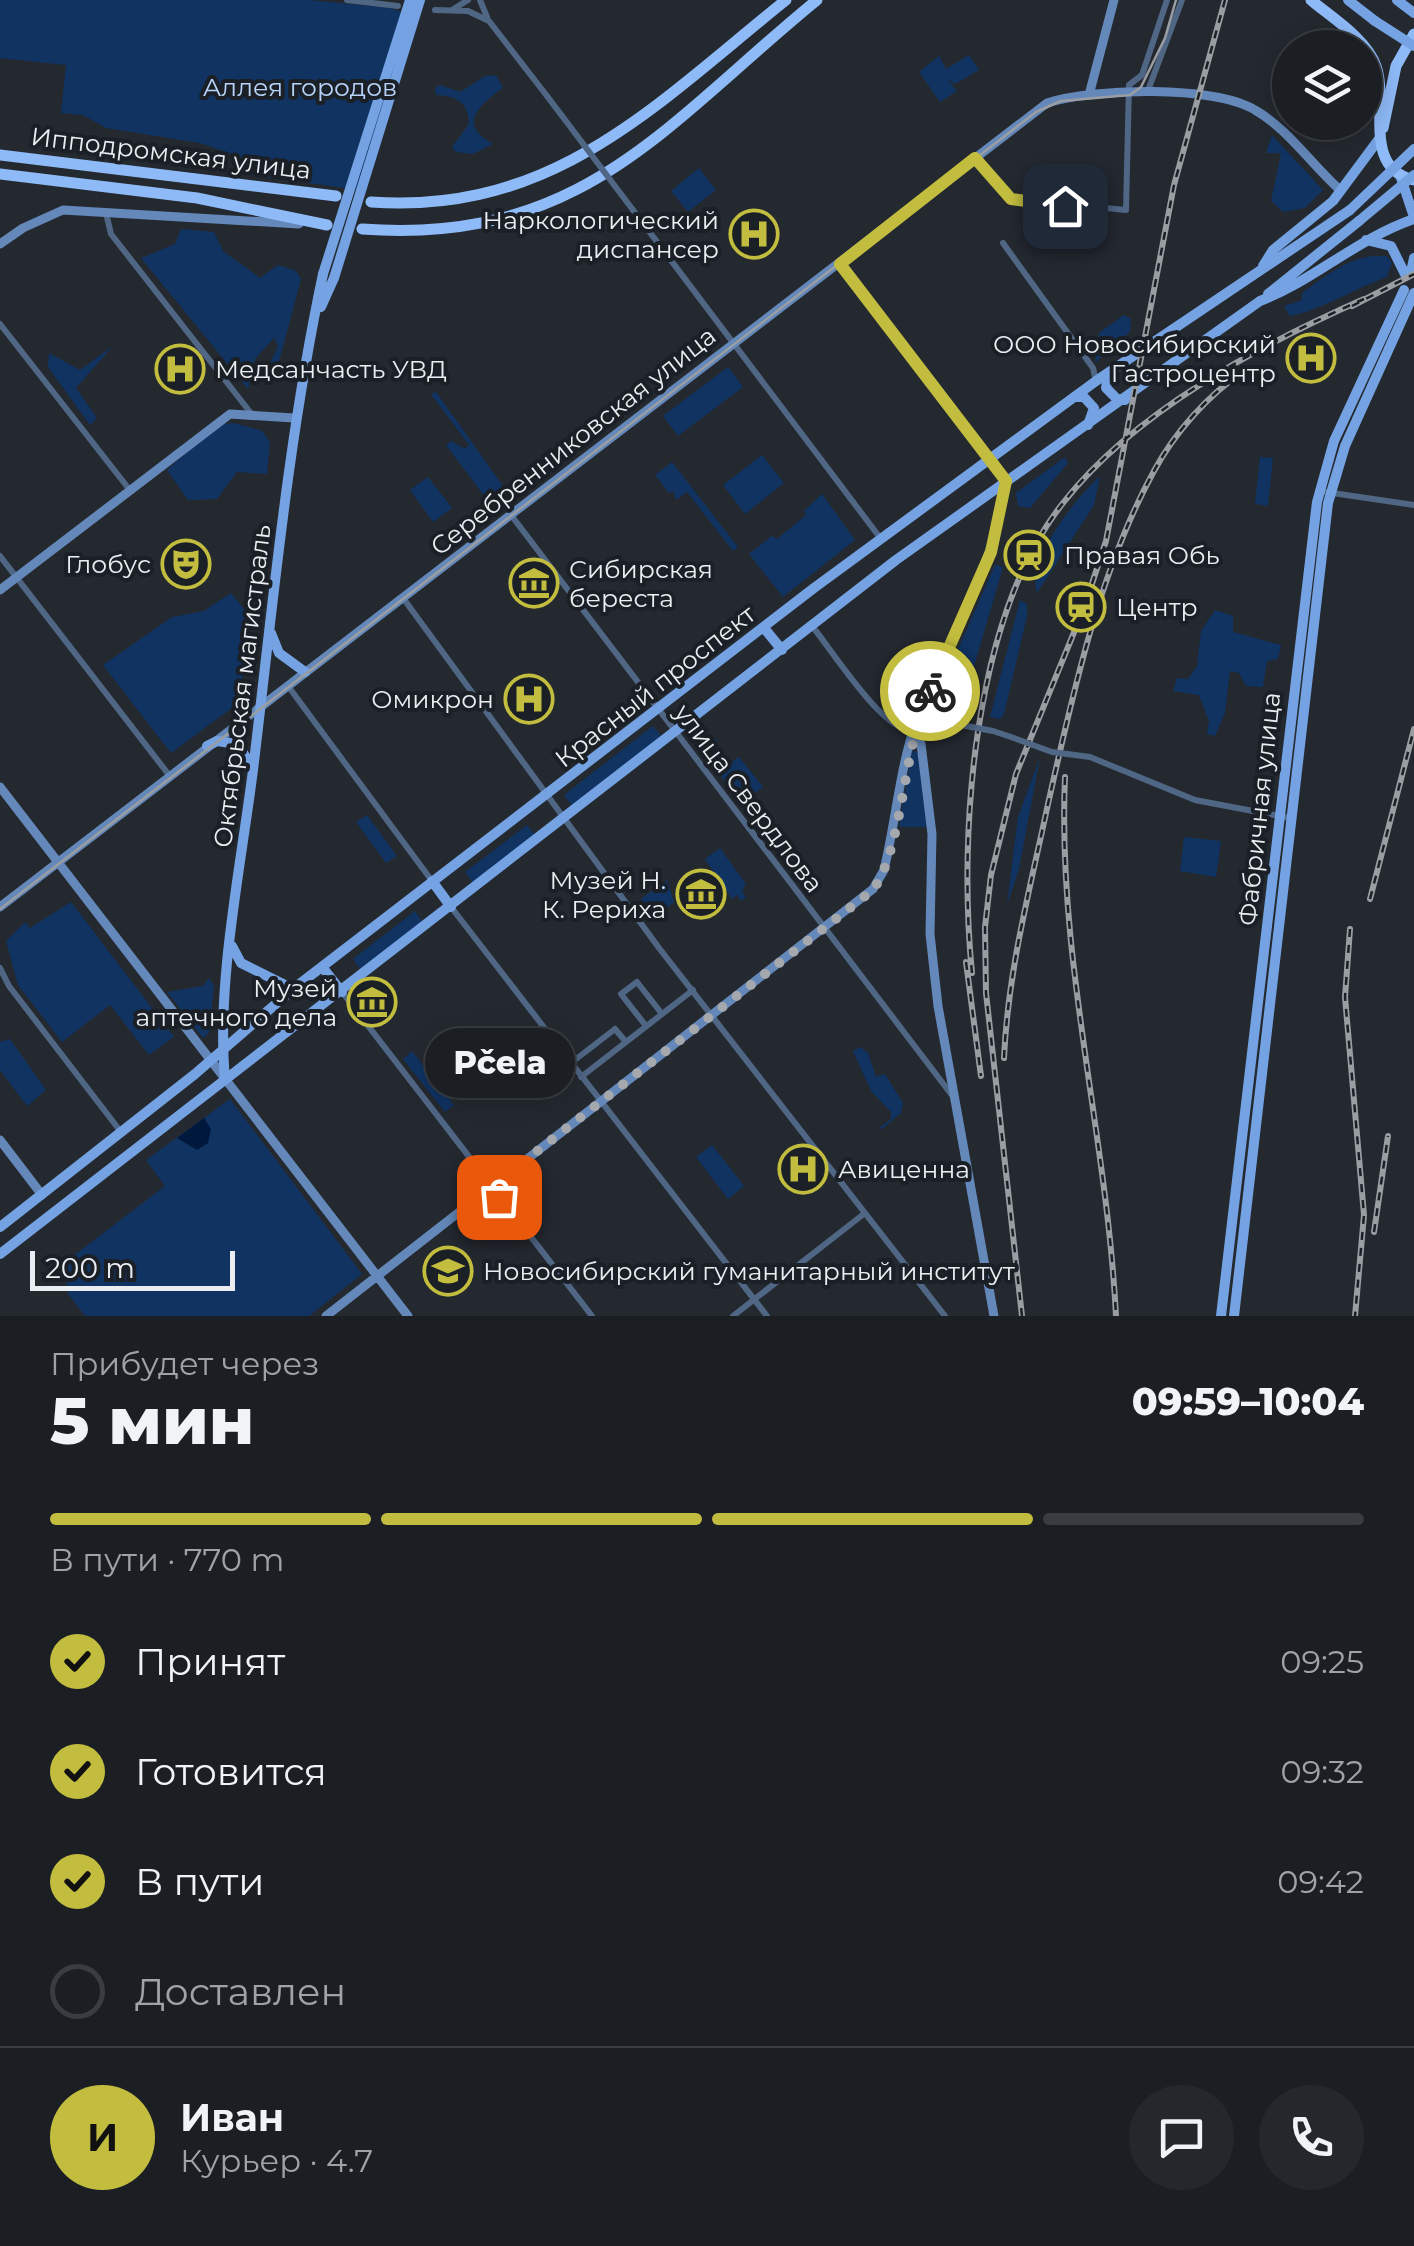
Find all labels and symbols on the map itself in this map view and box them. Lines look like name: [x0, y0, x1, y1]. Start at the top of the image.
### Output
park label: Аллея городов: [203, 72, 397, 102]
street label: Ипподромская улица: [29, 121, 313, 185]
pin: [1023, 164, 1108, 249]
place label: Наркологический диспансер: [483, 205, 719, 264]
hospital icon: Наркологический диспансер: [728, 208, 780, 260]
street label: Серебренниковская улица: [425, 320, 721, 562]
place label: ООО Новосибирский Гастроцентр: [993, 329, 1276, 388]
hospital icon: ООО Новосибирский Гастроцентр: [1285, 332, 1337, 384]
hospital icon: Медсанчасть УВД: [154, 343, 206, 395]
place label: Медсанчасть УВД: [215, 354, 447, 384]
street label: Октябрьская магистраль: [207, 523, 277, 849]
station icon: Правая Обь: [1003, 529, 1055, 581]
theatre icon: Глобус: [160, 538, 212, 590]
place label: Правая Обь: [1064, 540, 1220, 570]
place label: Глобус: [65, 549, 151, 579]
place label: Сибирская береста: [569, 554, 713, 613]
museum icon: Сибирская береста: [508, 557, 560, 609]
station icon: Центр: [1055, 581, 1107, 633]
place label: Центр: [1116, 592, 1198, 622]
street label: Красный проспект: [549, 598, 761, 773]
courier: [880, 641, 980, 741]
hospital icon: Омикрон: [503, 673, 555, 725]
place label: Омикрон: [371, 684, 494, 714]
street label: Фабричная улица: [1232, 691, 1286, 927]
street label: улица Свердлова: [668, 697, 830, 898]
place label: Музей Н. К. Рериха: [542, 865, 666, 924]
museum icon: Музей Н. К. Рериха: [675, 868, 727, 920]
place label: Музей аптечного дела: [136, 973, 337, 1032]
museum icon: Музей аптечного дела: [346, 976, 398, 1028]
callout: Pčela: [424, 1027, 574, 1097]
hospital icon: Авиценна: [777, 1143, 829, 1195]
place label: Авиценна: [838, 1154, 970, 1184]
pin: [457, 1155, 542, 1240]
school or university icon: Новосибирский гуманитарный институт: [422, 1245, 474, 1297]
scale bar: [30, 1246, 235, 1290]
place label: Новосибирский гуманитарный институт: [483, 1256, 1015, 1286]

